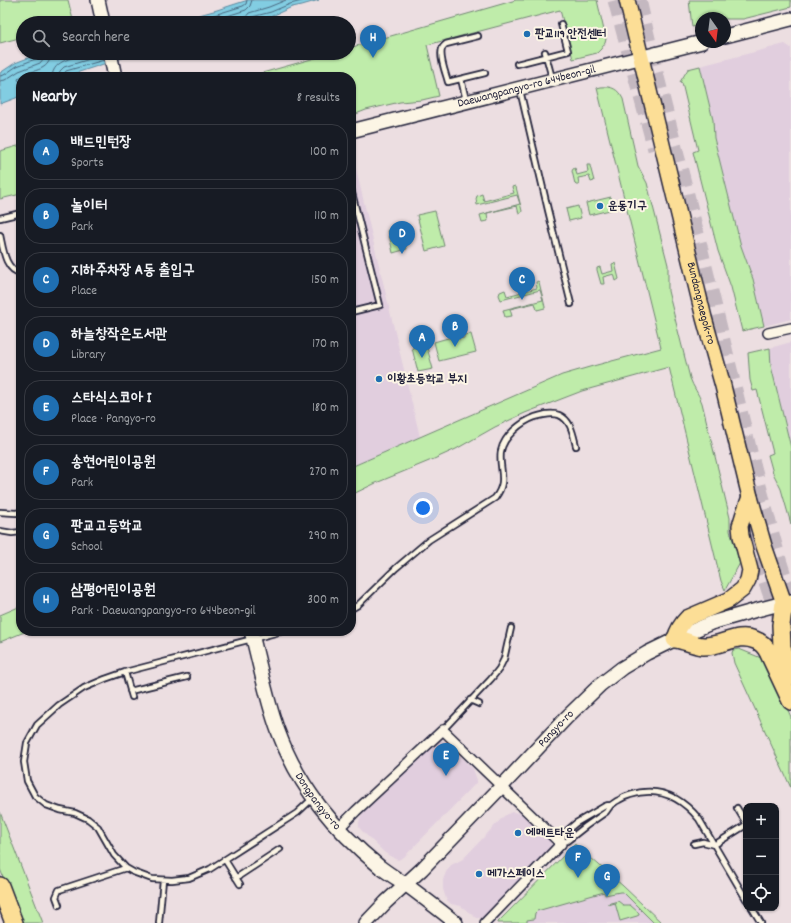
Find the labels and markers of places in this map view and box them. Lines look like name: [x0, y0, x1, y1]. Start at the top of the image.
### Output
pin: H: [360, 25, 386, 58]
place label: 판교119 안전센터: [535, 26, 606, 43]
marker: 판교119 안전센터: [522, 29, 532, 39]
place label: 운동기구: [608, 198, 647, 215]
marker: 운동기구: [595, 201, 605, 211]
pin: D: [389, 221, 415, 254]
pin: C: [509, 267, 535, 300]
pin: B: [442, 314, 468, 347]
pin: A: [409, 325, 435, 358]
place label: 이황초등학교 부지: [387, 371, 467, 388]
marker: 이황초등학교 부지: [374, 374, 384, 384]
pin: E: [433, 743, 459, 776]
place label: 에메트타운: [525, 825, 575, 842]
marker: 에메트타운: [513, 828, 523, 838]
pin: F: [565, 845, 591, 878]
pin: G: [594, 864, 620, 897]
place label: 메가스페이스: [487, 866, 545, 883]
marker: 메가스페이스: [474, 869, 484, 879]

